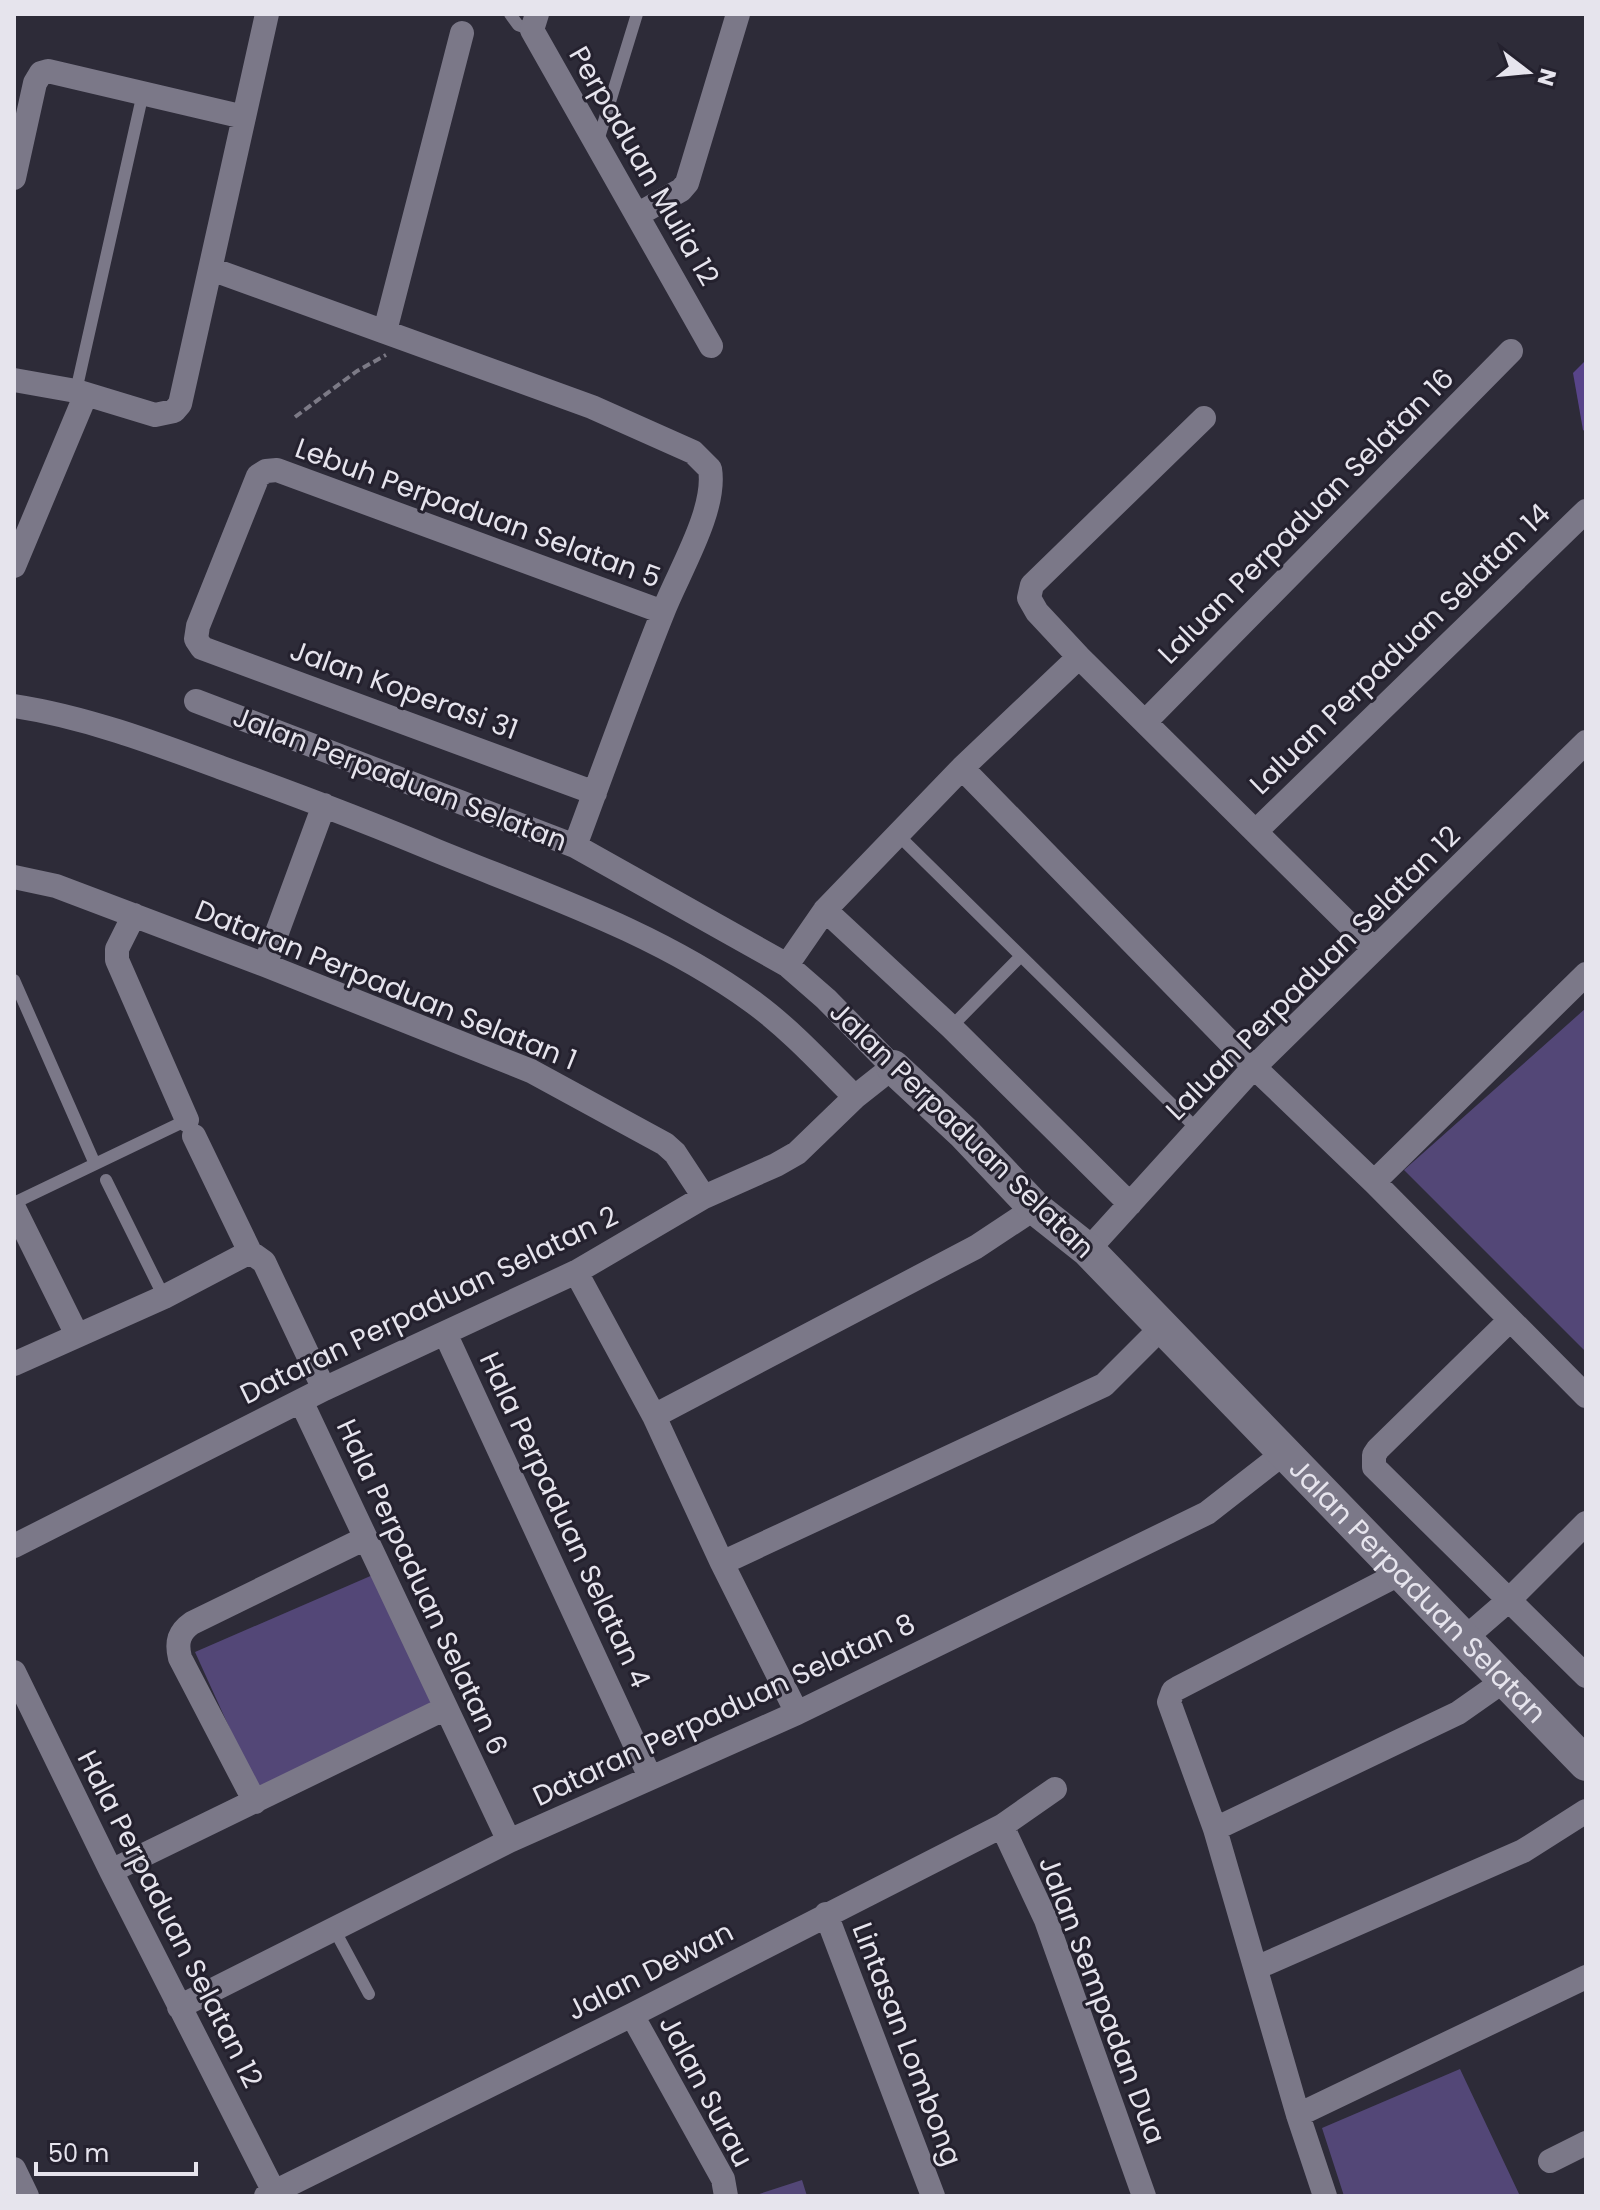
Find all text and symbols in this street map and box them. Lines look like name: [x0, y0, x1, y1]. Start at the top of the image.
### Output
north arrow: [1488, 32, 1568, 112]
street label: Perpaduan Mulia 12: [560, 39, 728, 293]
text: N: [1530, 65, 1564, 90]
street label: Laluan Perpaduan Selatan 16: [1149, 359, 1463, 673]
street label: Lebuh Perpaduan Selatan 5: [290, 429, 666, 597]
street label: Laluan Perpaduan Selatan 14: [1241, 495, 1559, 803]
street label: Jalan Koperasi 31: [285, 631, 523, 749]
street label: Jalan Perpaduan Selatan: [227, 697, 573, 861]
street label: Laluan Perpaduan Selatan 12: [1157, 817, 1469, 1129]
street label: Dataran Perpaduan Selatan 1: [189, 890, 583, 1080]
street label: Jalan Perpaduan Selatan: [821, 993, 1103, 1267]
street label: Dataran Perpaduan Selatan 2: [234, 1196, 624, 1414]
street label: Hala Perpaduan Selatan 4: [470, 1346, 660, 1694]
street label: Hala Perpaduan Selatan 6: [327, 1413, 517, 1761]
street label: Jalan Perpaduan Selatan: [1280, 1450, 1555, 1732]
street label: Dataran Perpaduan Selatan 8: [527, 1604, 921, 1816]
street label: Hala Perpaduan Selatan 12: [68, 1744, 272, 2094]
street label: Jalan Sempadan Dua: [1029, 1850, 1175, 2150]
street label: Jalan Dewan: [560, 1912, 740, 2030]
street label: Lintasan Lombong: [843, 1917, 971, 2171]
street label: Jalan Surau: [650, 2008, 762, 2174]
scale bar: [36, 2126, 196, 2176]
text: 50 m: [48, 2137, 109, 2170]

